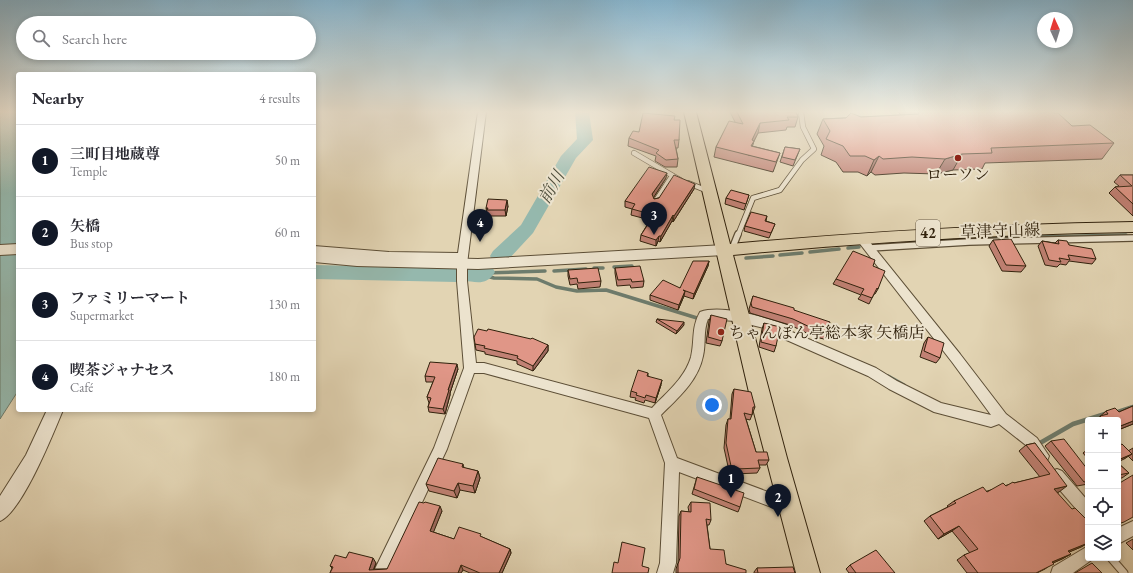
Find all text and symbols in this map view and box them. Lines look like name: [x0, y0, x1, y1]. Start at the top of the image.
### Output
north arrow: [1037, 12, 1073, 48]
search box: [16, 16, 316, 60]
icon: search: [30, 27, 52, 49]
text: Search here: [62, 29, 127, 48]
text: Nearby: [32, 87, 84, 109]
text: 4 results: [259, 90, 300, 107]
text: 三町目地蔵尊: [70, 144, 160, 163]
text: 1: [42, 152, 48, 169]
text: 50 m: [275, 152, 300, 169]
marker: ローソン: [953, 153, 963, 163]
text: Temple: [70, 163, 107, 180]
place label: ローソン: [926, 164, 990, 185]
water label: 前川: [533, 165, 570, 207]
pin: 3: [641, 202, 667, 235]
pin: 4: [467, 209, 493, 242]
text: 矢橋: [70, 216, 100, 235]
street label: 草津守山線: [960, 219, 1040, 242]
road number: 42: [916, 220, 940, 246]
text: 2: [42, 224, 48, 241]
text: 60 m: [275, 224, 300, 241]
text: Bus stop: [70, 235, 113, 252]
text: ファミリーマート: [70, 288, 190, 307]
text: 3: [42, 296, 48, 313]
text: 130 m: [269, 296, 300, 313]
text: Supermarket: [70, 307, 134, 324]
place label: ちゃんぽん亭総本家 矢橋店: [729, 322, 924, 343]
marker: ちゃんぽん亭総本家 矢橋店: [716, 327, 726, 337]
text: 喫茶ジャナセス: [70, 360, 174, 379]
text: 4: [42, 368, 48, 385]
text: 180 m: [269, 368, 300, 385]
text: Café: [70, 379, 93, 396]
your location: [702, 395, 722, 415]
map controls: [1085, 417, 1121, 561]
button: +: [1085, 417, 1121, 453]
button: −: [1085, 453, 1121, 489]
pin: 1: [718, 465, 744, 498]
pin: 2: [765, 484, 791, 517]
button: locate: [1085, 489, 1121, 525]
button: layers: [1085, 525, 1121, 561]

